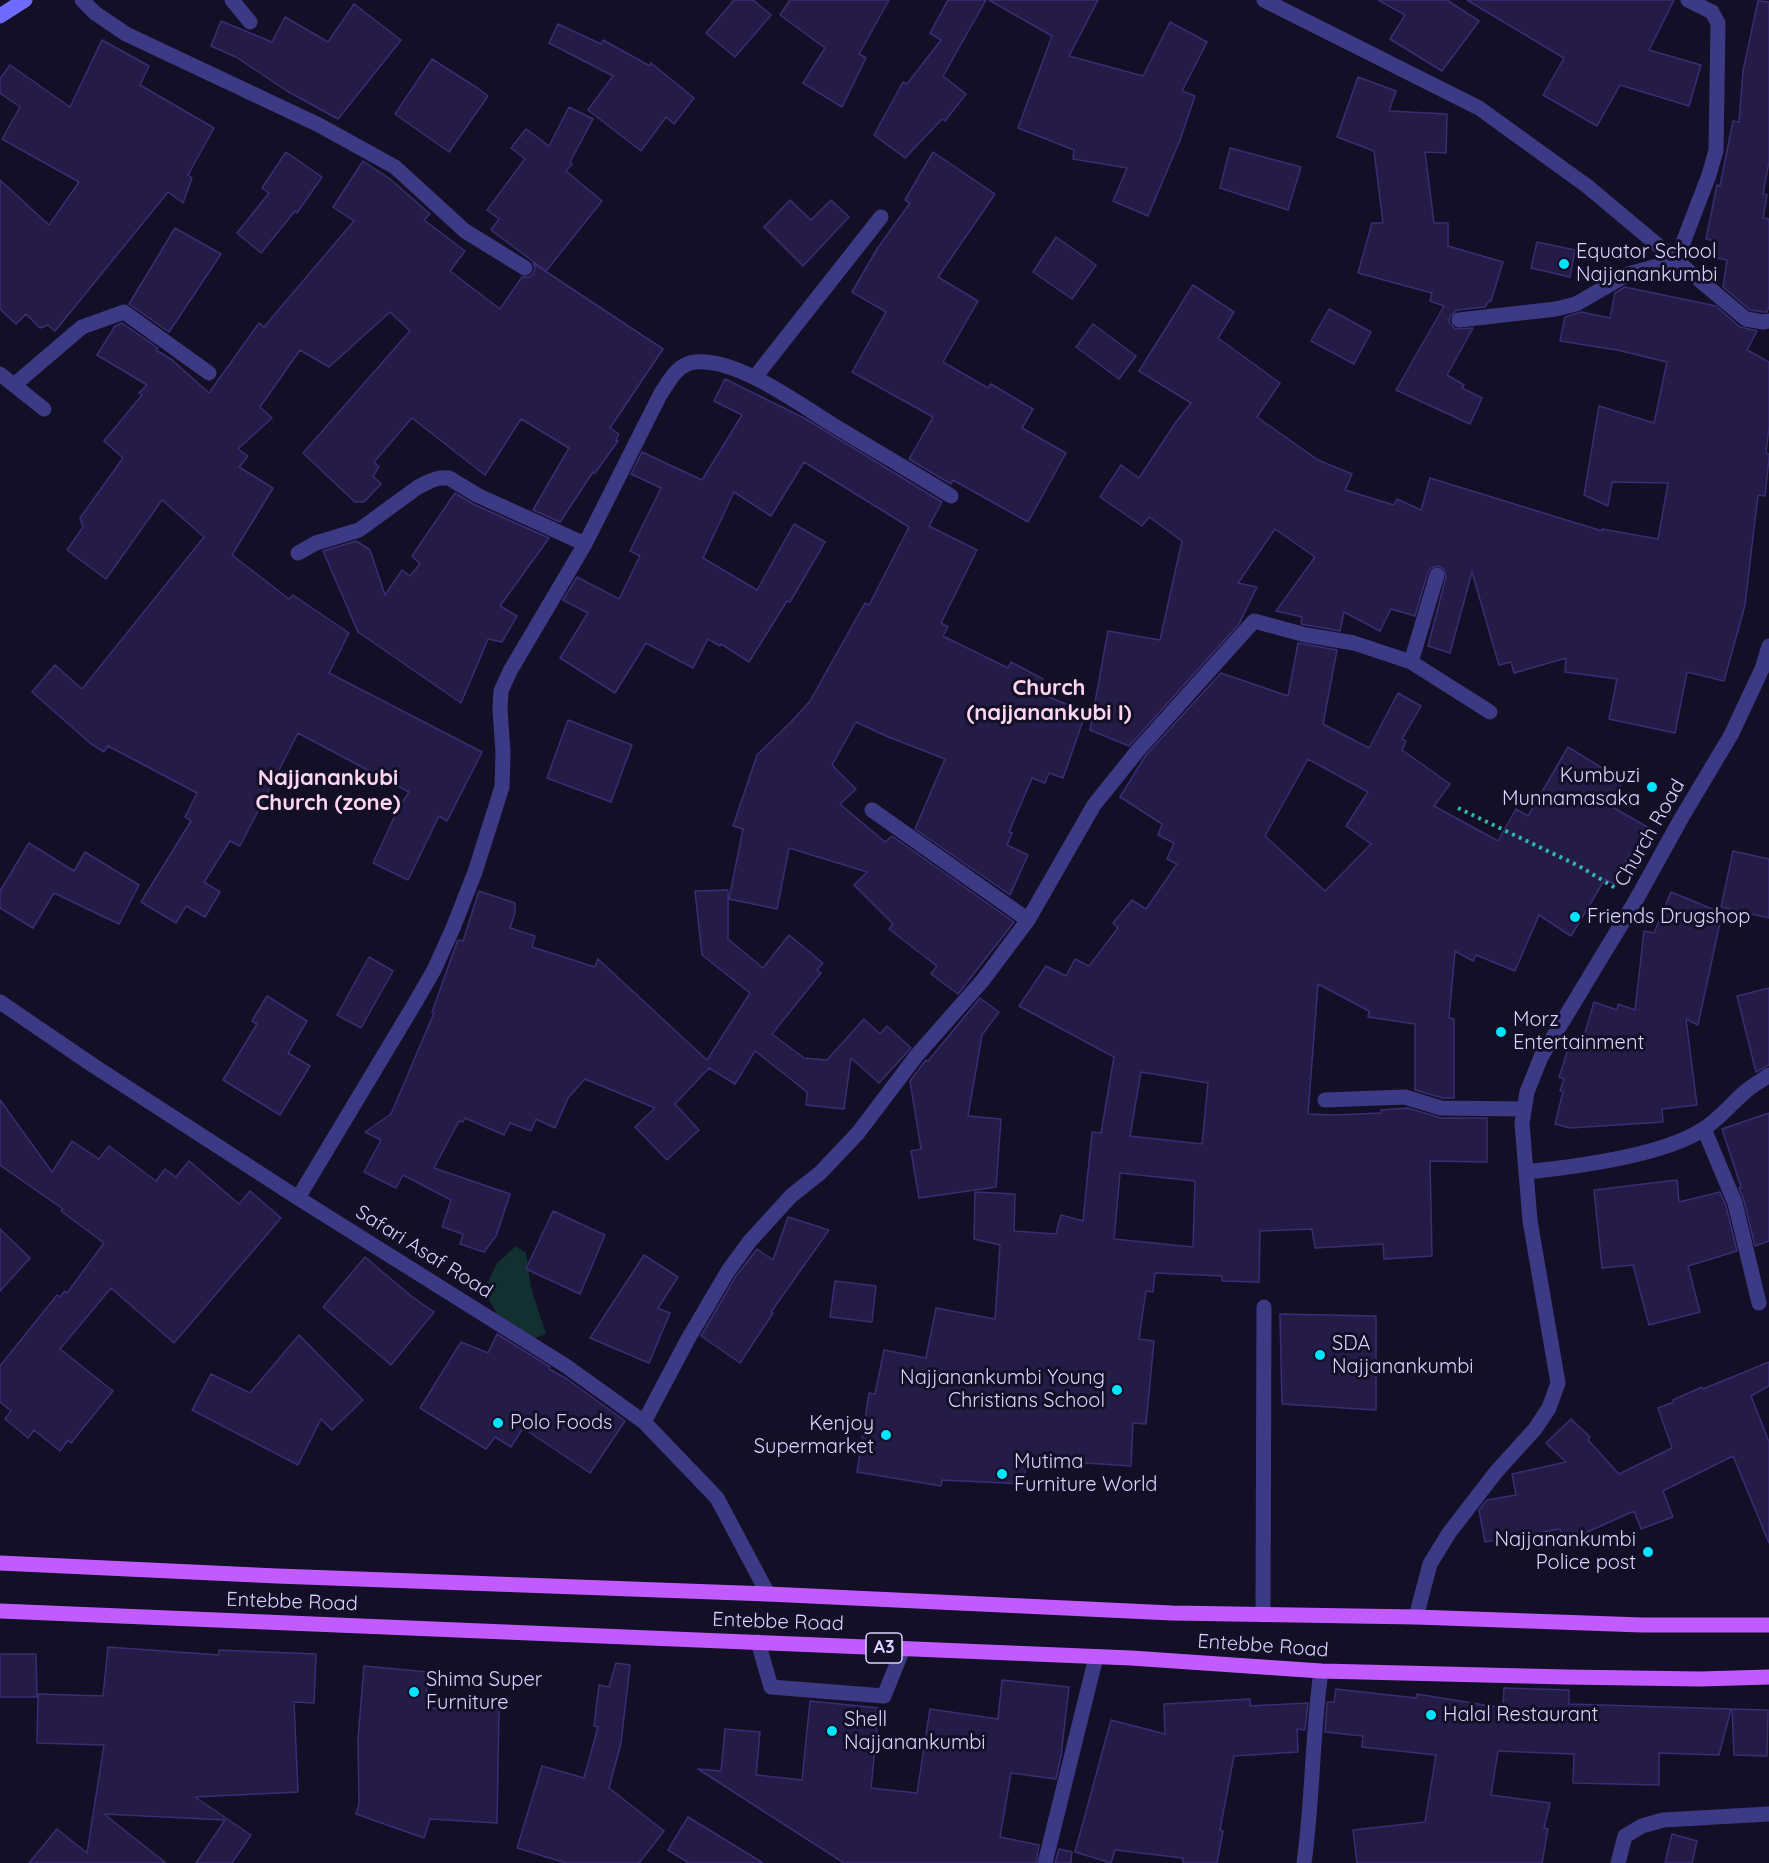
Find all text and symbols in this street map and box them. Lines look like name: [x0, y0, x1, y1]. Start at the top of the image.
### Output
place label: Equator School Najjanankumbi: [1576, 240, 1718, 287]
marker: Equator School Najjanankumbi: [1557, 257, 1571, 271]
district label: Church (najjanankubi I): [966, 675, 1132, 726]
place label: Kumbuzi Munnamasaka: [1502, 764, 1640, 811]
district label: Najjanankubi Church (zone): [255, 765, 401, 816]
street label: Church Road: [1610, 775, 1690, 891]
marker: Kumbuzi Munnamasaka: [1645, 780, 1659, 794]
place label: Friends Drugshop: [1587, 905, 1750, 929]
marker: Friends Drugshop: [1568, 910, 1582, 924]
place label: Morz Entertainment: [1513, 1008, 1644, 1055]
marker: Morz Entertainment: [1494, 1025, 1508, 1039]
street label: Safari Asaf Road: [351, 1200, 497, 1304]
place label: SDA Najjanankumbi: [1332, 1332, 1474, 1379]
marker: SDA Najjanankumbi: [1313, 1348, 1327, 1362]
place label: Najjanankumbi Young Christians School: [900, 1366, 1105, 1413]
marker: Najjanankumbi Young Christians School: [1110, 1383, 1124, 1397]
place label: Polo Foods: [510, 1411, 612, 1435]
place label: Kenjoy Supermarket: [754, 1412, 874, 1459]
marker: Polo Foods: [491, 1416, 505, 1430]
marker: Kenjoy Supermarket: [879, 1428, 893, 1442]
place label: Mutima Furniture World: [1014, 1450, 1157, 1497]
marker: Mutima Furniture World: [995, 1467, 1009, 1481]
place label: Najjanankumbi Police post: [1494, 1528, 1636, 1575]
marker: Najjanankumbi Police post: [1641, 1545, 1655, 1559]
street label: Entebbe Road: [226, 1588, 358, 1616]
street label: Entebbe Road: [712, 1608, 844, 1636]
street label: Entebbe Road: [1197, 1629, 1329, 1663]
road number: A3: [866, 1633, 902, 1663]
place label: Shima Super Furniture: [426, 1668, 542, 1715]
marker: Shima Super Furniture: [407, 1685, 421, 1699]
place label: Halal Restaurant: [1443, 1703, 1598, 1727]
place label: Shell Najjanankumbi: [844, 1708, 986, 1755]
marker: Halal Restaurant: [1424, 1708, 1438, 1722]
marker: Shell Najjanankumbi: [825, 1724, 839, 1738]

